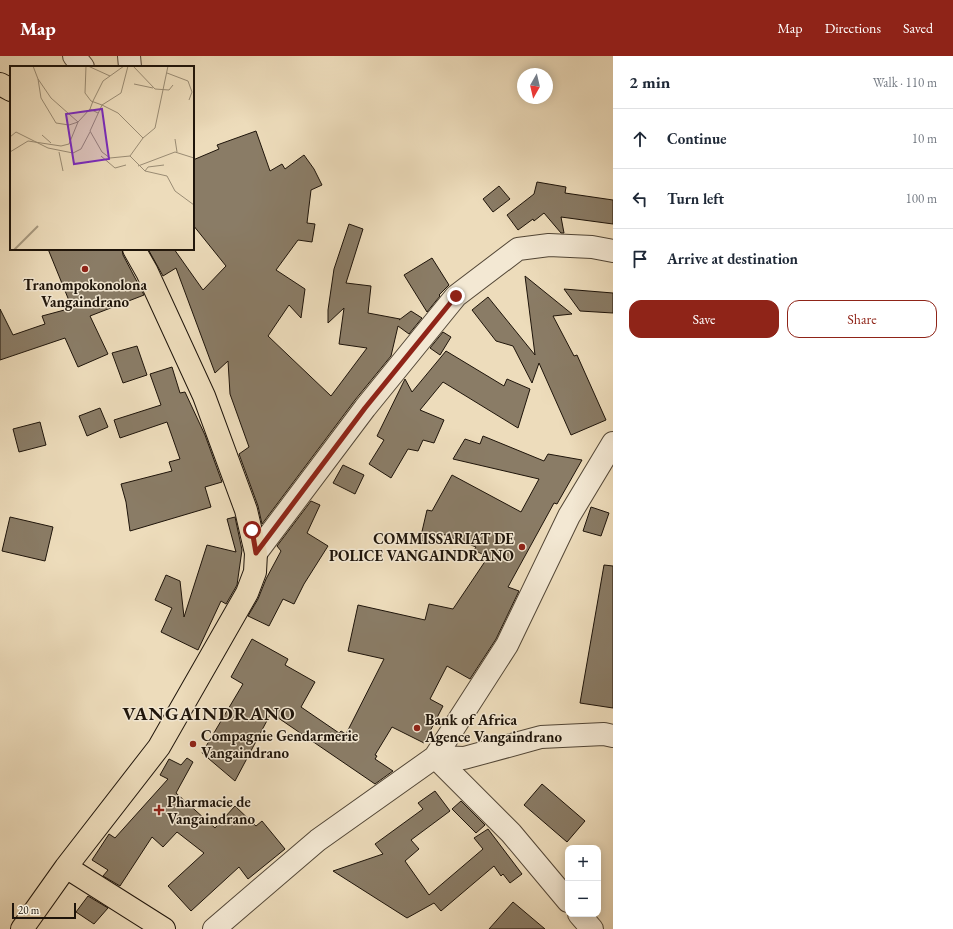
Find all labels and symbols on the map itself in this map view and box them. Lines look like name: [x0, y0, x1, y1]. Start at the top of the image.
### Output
inset map: [10, 66, 194, 250]
north arrow: [517, 68, 553, 104]
marker: Tranompokonolona Vangaindrano: [80, 264, 90, 274]
place label: Tranompokonolona Vangaindrano: [23, 275, 147, 311]
route end: [447, 287, 465, 305]
route start: [243, 521, 261, 539]
place label: COMMISSARIAT DE POLICE VANGAINDRANO: [329, 529, 514, 565]
marker: COMMISSARIAT DE POLICE VANGAINDRANO: [517, 542, 527, 552]
district label: VANGAINDRANO: [122, 701, 296, 726]
place label: Bank of Africa Agence Vangaindrano: [424, 710, 562, 746]
marker: Bank of Africa Agence Vangaindrano: [412, 723, 422, 733]
place label: Compagnie Gendarmerie Vangaindrano: [201, 726, 358, 762]
marker: Compagnie Gendarmerie Vangaindrano: [188, 739, 198, 749]
place label: Pharmacie de Vangaindrano: [167, 792, 256, 828]
marker: Pharmacie de Vangaindrano: [154, 805, 164, 815]
scale bar: [12, 901, 76, 920]

